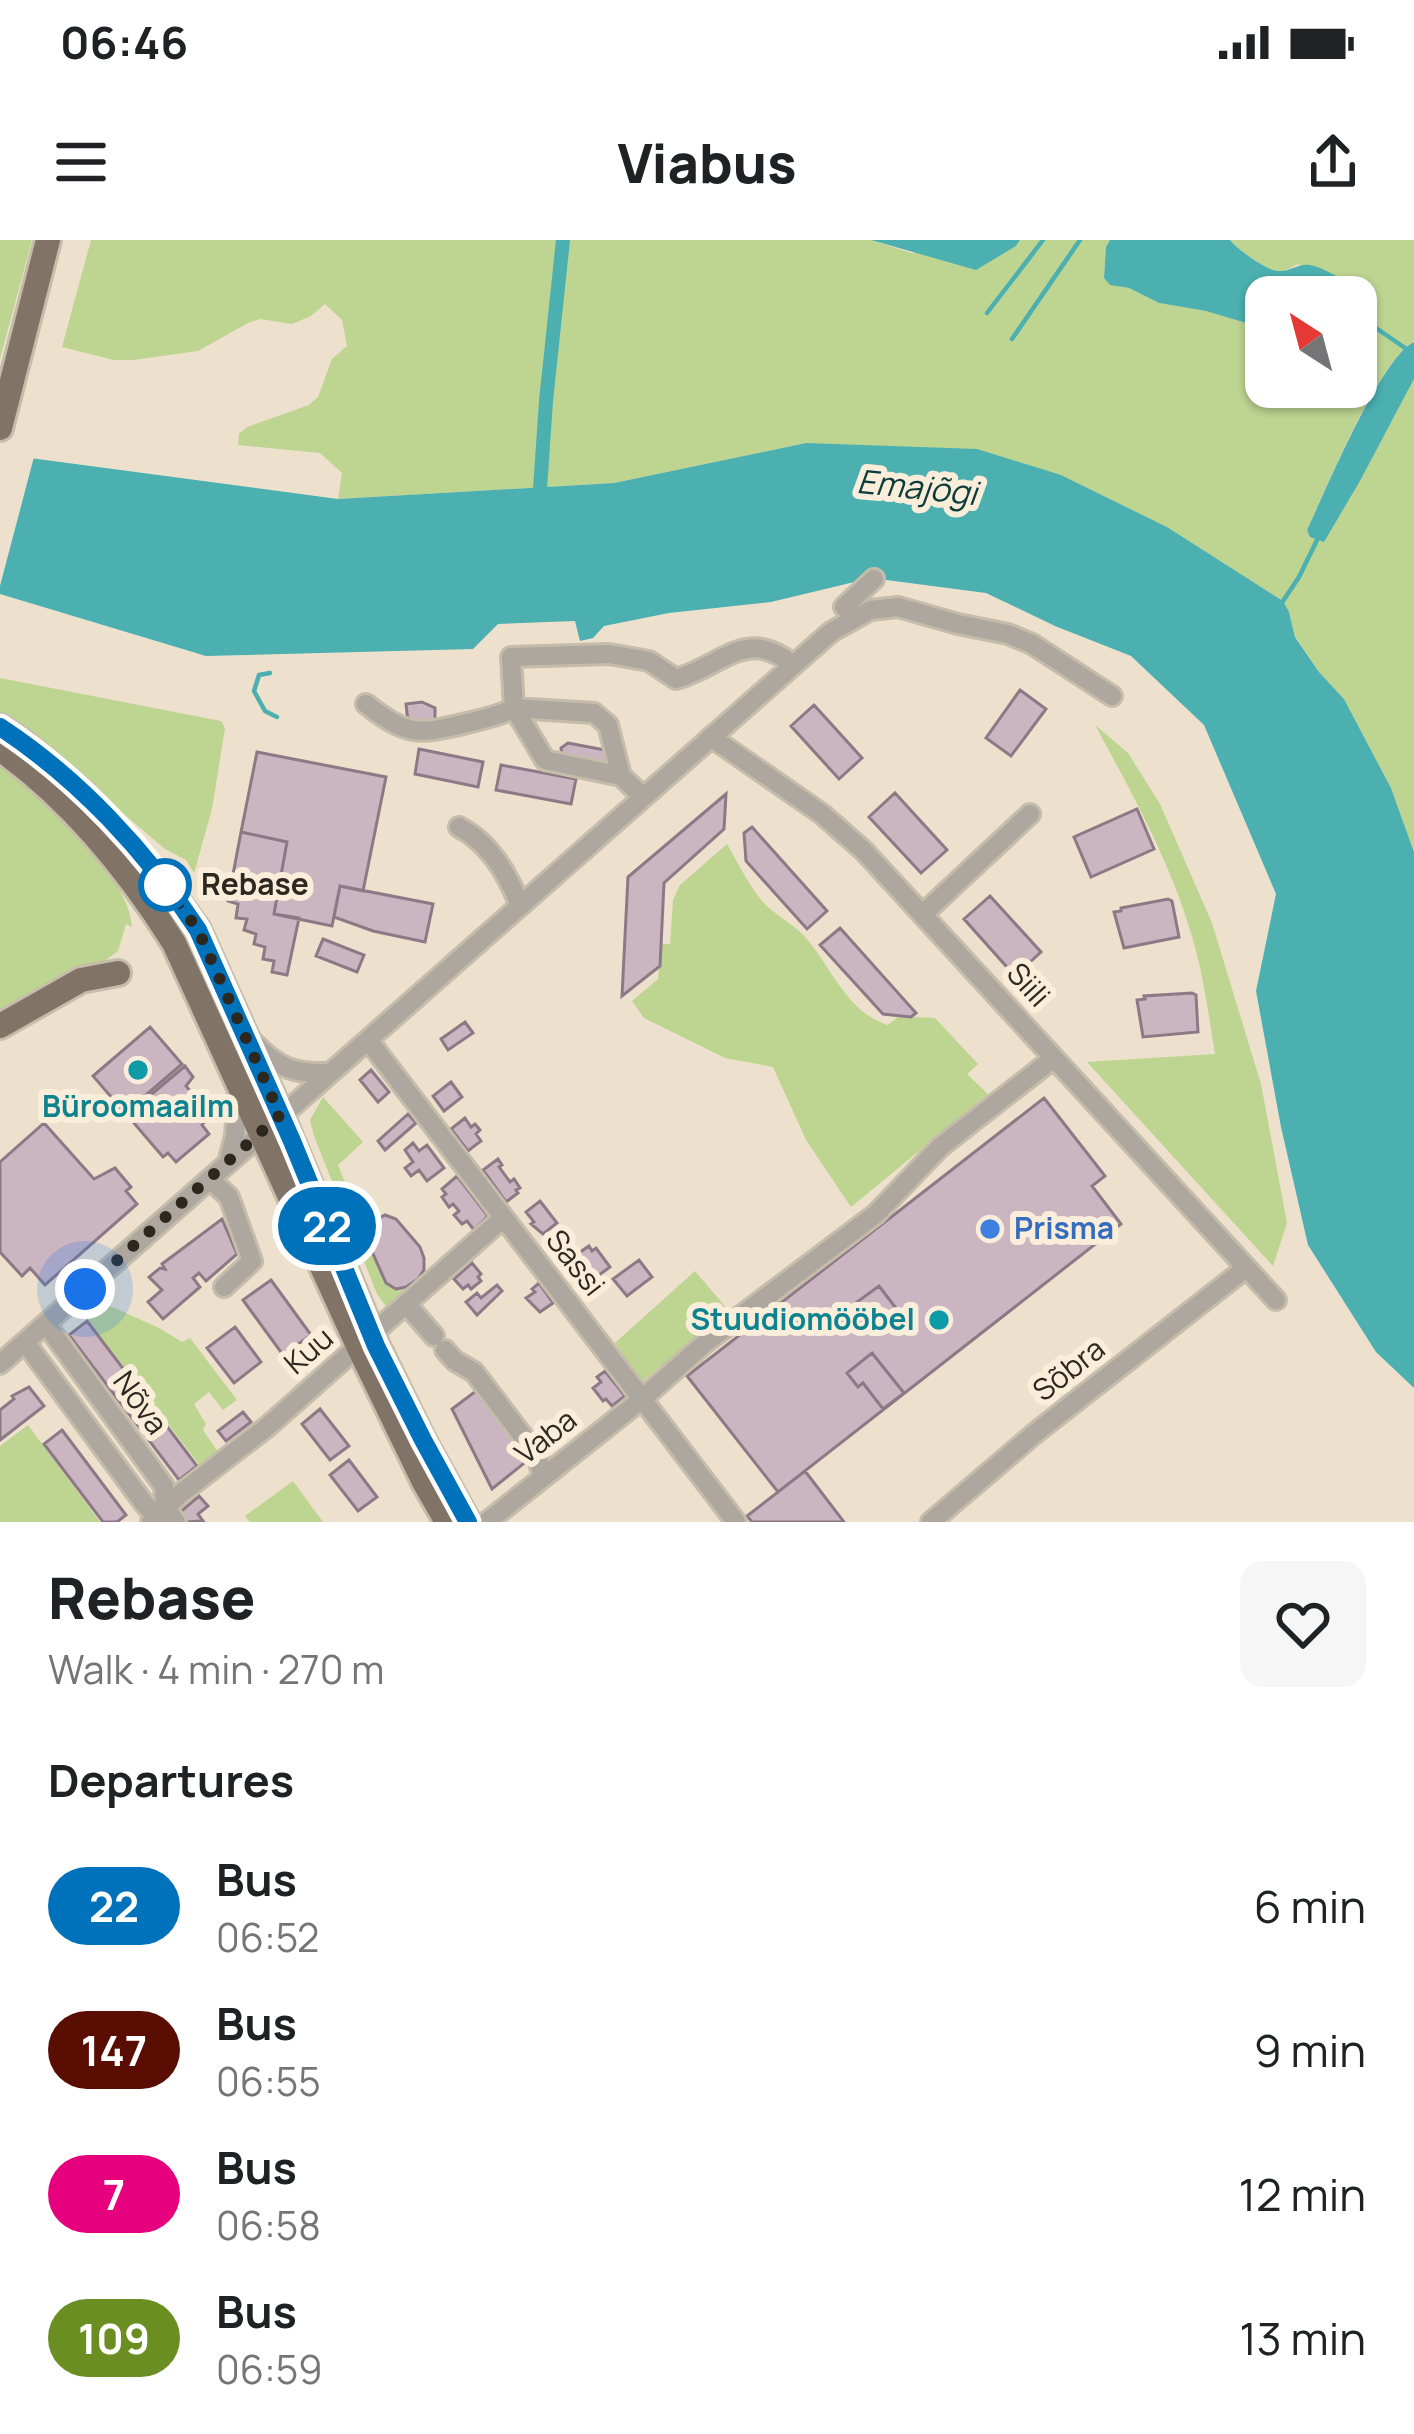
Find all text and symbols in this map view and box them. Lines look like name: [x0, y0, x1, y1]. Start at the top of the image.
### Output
text: 06:46: [60, 11, 188, 73]
text: Viabus: [617, 125, 797, 199]
icon: menu: [48, 129, 114, 195]
icon: share: [1300, 129, 1366, 195]
north arrow: [1245, 276, 1377, 408]
map controls: [1245, 276, 1377, 408]
water label: Emajõgi: [855, 458, 983, 516]
marker: Rebase: [140, 860, 190, 910]
place label: Rebase: [201, 863, 309, 904]
street label: Siili: [998, 953, 1060, 1015]
marker: Büroomaailm: [125, 1057, 151, 1083]
place label: Büroomaailm: [42, 1085, 234, 1126]
line badge: 22: [273, 1187, 381, 1265]
text: 22: [302, 1197, 352, 1255]
place label: Prisma: [1014, 1207, 1114, 1248]
marker: Prisma: [977, 1216, 1003, 1242]
street label: Sassi: [537, 1220, 615, 1304]
your location: [55, 1259, 115, 1319]
place label: Stuudiomööbel: [691, 1298, 915, 1339]
marker: Stuudiomööbel: [926, 1307, 952, 1333]
street label: Kuu: [275, 1317, 341, 1383]
street label: Sõbra: [1024, 1328, 1113, 1410]
street label: Nõva: [104, 1362, 178, 1442]
street label: Vaba: [506, 1399, 584, 1473]
text: Rebase: [48, 1558, 255, 1636]
button: heart: [1240, 1561, 1366, 1687]
text: Walk · 4 min · 270 m: [48, 1642, 384, 1696]
text: Departures: [48, 1749, 294, 1811]
text: Bus: [216, 1848, 297, 1910]
text: 6 min: [1254, 1875, 1366, 1937]
text: 22: [89, 1877, 139, 1935]
text: 06:52: [216, 1910, 319, 1964]
text: Bus: [216, 1992, 297, 2054]
text: 9 min: [1254, 2019, 1366, 2081]
text: 147: [81, 2021, 147, 2079]
text: 06:55: [216, 2054, 321, 2108]
text: Bus: [216, 2136, 297, 2198]
text: 12 min: [1238, 2163, 1366, 2225]
text: 7: [103, 2165, 125, 2223]
text: 06:58: [216, 2198, 321, 2252]
text: Bus: [216, 2280, 297, 2342]
text: 13 min: [1239, 2307, 1366, 2369]
text: 109: [78, 2309, 150, 2367]
text: 06:59: [216, 2342, 322, 2396]

